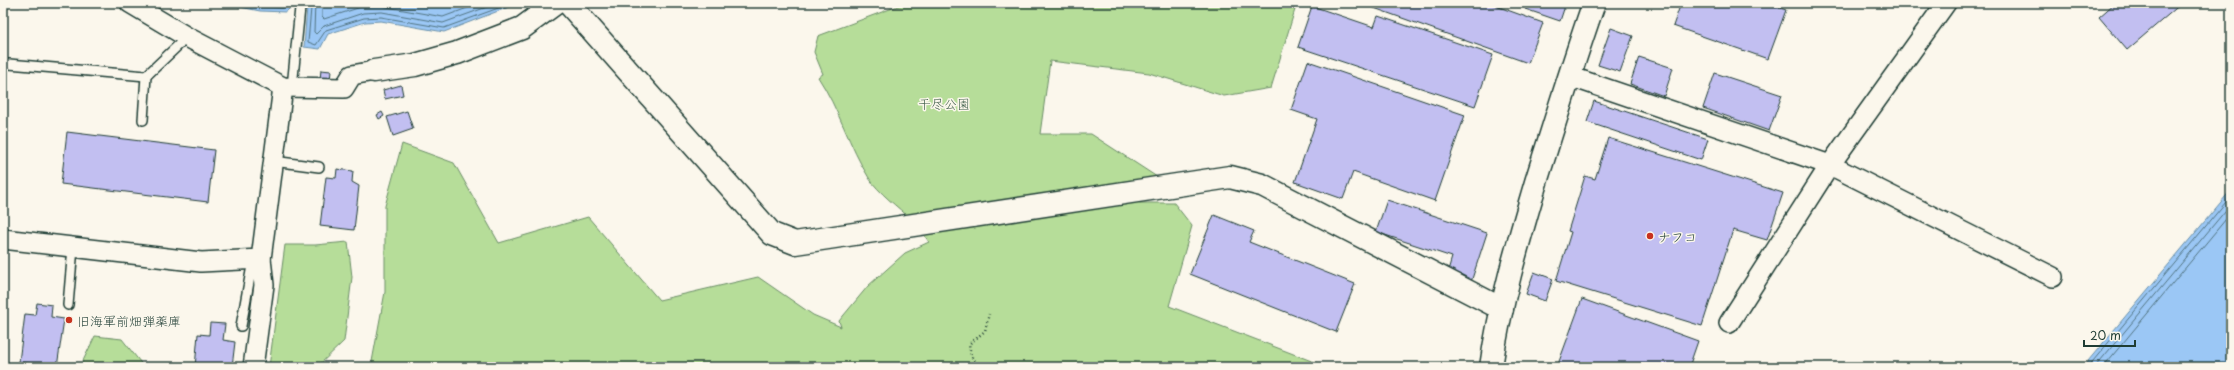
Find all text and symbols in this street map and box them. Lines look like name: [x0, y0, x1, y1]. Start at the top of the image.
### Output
park label: 干尽公園: [918, 94, 970, 113]
place label: ナフコ: [1658, 227, 1697, 246]
marker: ナフコ: [1645, 231, 1655, 241]
place label: 旧海軍前畑弾薬庫: [77, 311, 181, 330]
marker: 旧海軍前畑弾薬庫: [64, 315, 74, 325]
scale bar: [2084, 322, 2135, 348]
text: 20 m: [2090, 326, 2121, 344]

